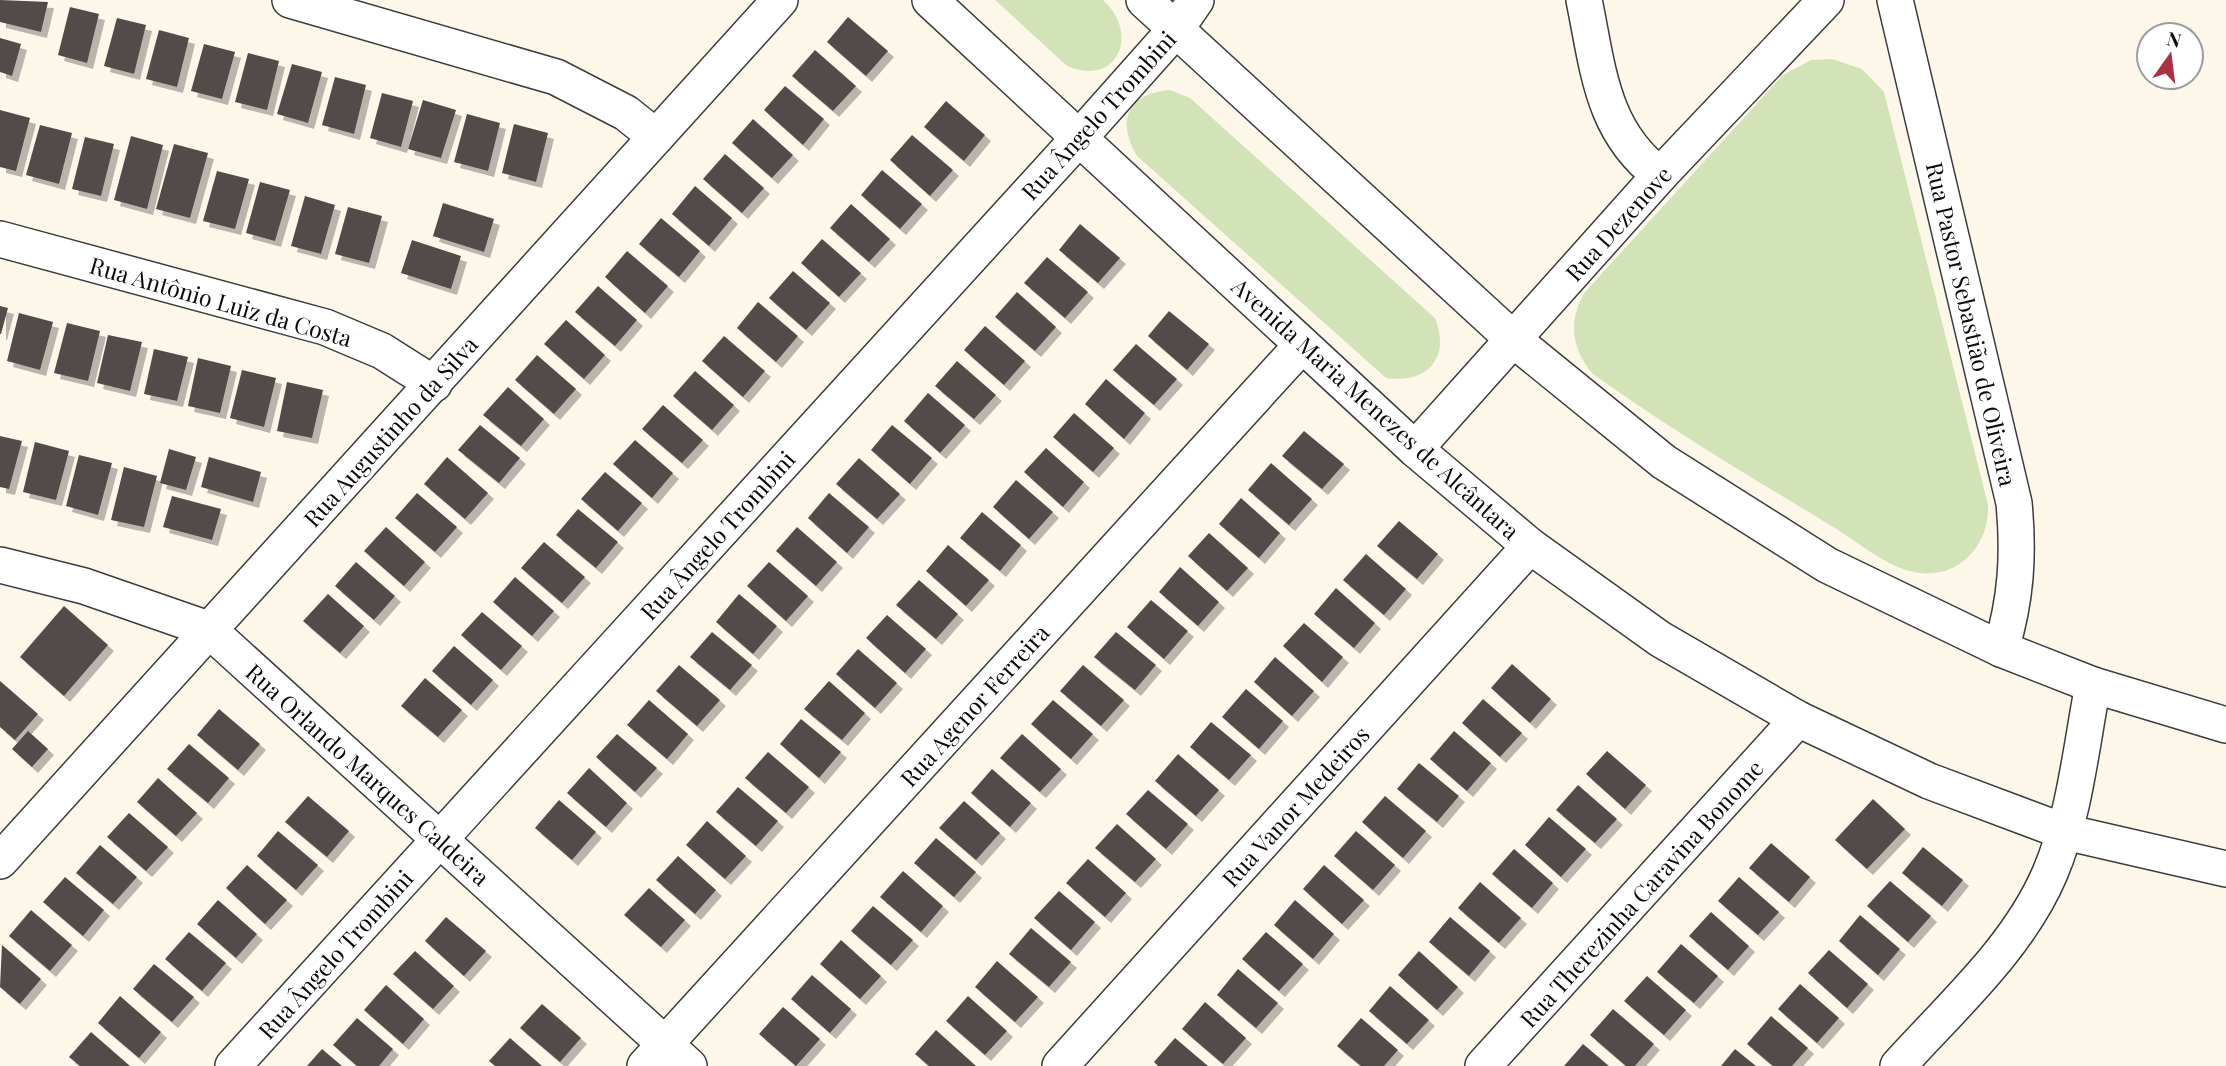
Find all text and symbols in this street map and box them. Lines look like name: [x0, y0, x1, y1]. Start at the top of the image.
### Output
north arrow: [2135, 21, 2205, 91]
street label: Rua Ângelo Trombini: [1014, 24, 1182, 206]
text: N: [2165, 24, 2184, 53]
street label: Rua Dezenove: [1558, 159, 1678, 287]
street label: Rua Pastor Sebastião de Oliveira: [1920, 159, 2025, 490]
street label: Rua Antônio Luiz da Costa: [86, 249, 356, 353]
street label: Avenida Maria Menezes de Alcântara: [1225, 270, 1527, 546]
street label: Rua Augustinho da Silva: [296, 329, 484, 533]
street label: Rua Ângelo Trombini: [633, 444, 801, 626]
street label: Rua Agenor Ferreira: [893, 617, 1056, 793]
street label: Rua Orlando Marques Caldeira: [240, 656, 497, 892]
street label: Rua Vanor Medeiros: [1214, 719, 1376, 893]
street label: Rua Therezinha Caravina Bonome: [1512, 753, 1770, 1033]
street label: Rua Ângelo Trombini: [251, 863, 419, 1045]

